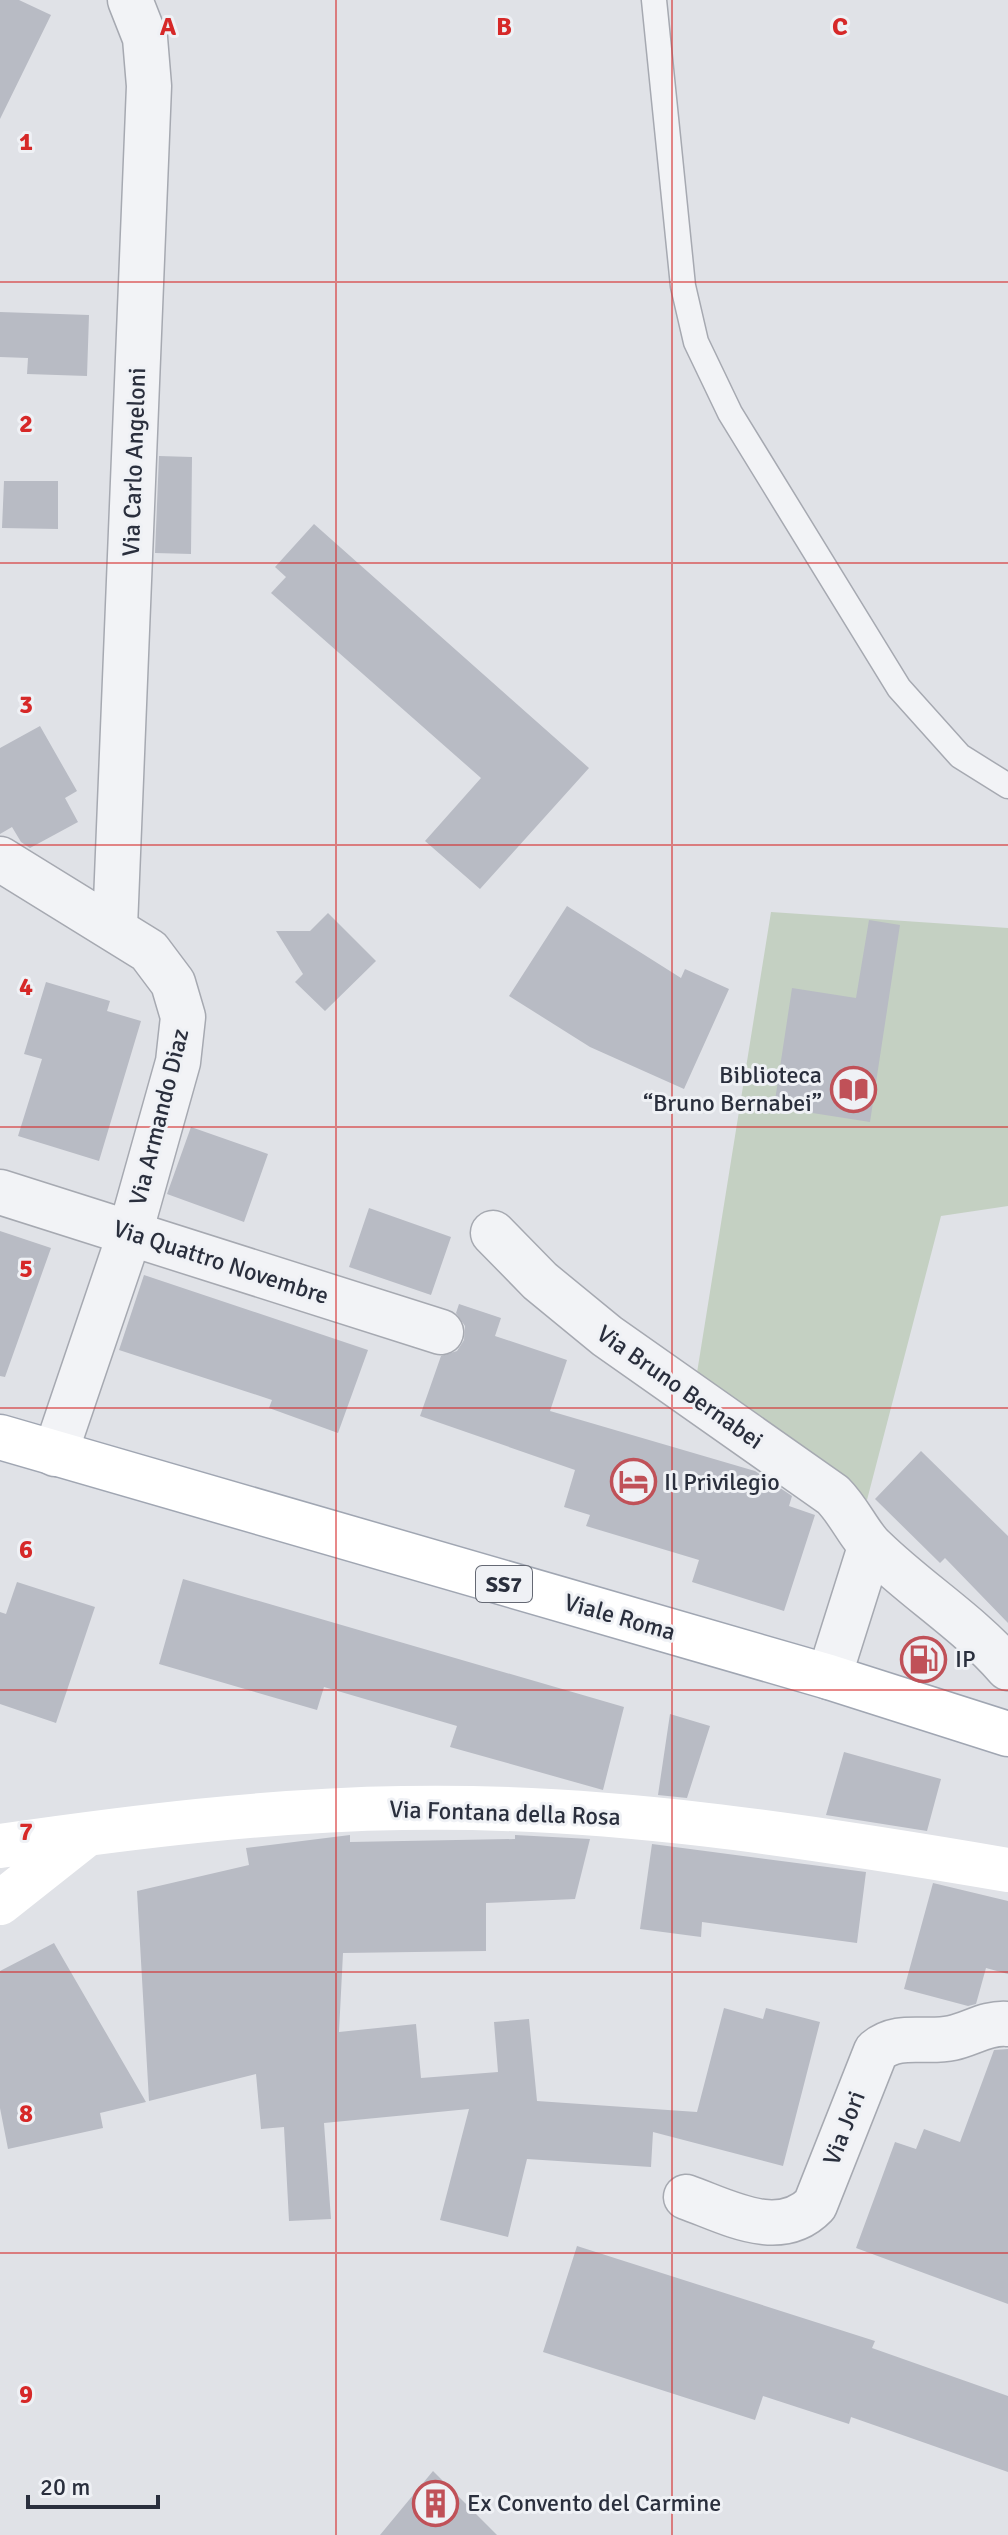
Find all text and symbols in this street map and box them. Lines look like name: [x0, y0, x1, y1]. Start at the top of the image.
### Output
text: A: [160, 11, 177, 43]
text: B: [496, 11, 512, 43]
text: C: [832, 11, 848, 43]
text: 1: [19, 126, 33, 158]
street label: Via Carlo Angeloni: [116, 367, 152, 557]
text: 2: [19, 408, 33, 440]
text: 3: [19, 689, 33, 721]
text: 4: [19, 971, 33, 1003]
street label: Via Armando Diaz: [123, 1026, 195, 1208]
place label: Biblioteca “Bruno Bernabei”: [643, 1060, 822, 1118]
library icon: Biblioteca “Bruno Bernabei”: [829, 1065, 877, 1113]
street label: Via Quattro Novembre: [110, 1213, 332, 1311]
text: 5: [19, 1253, 33, 1285]
street label: Via Bruno Bernabei: [591, 1318, 769, 1456]
hotel icon: Il Privilegio: [609, 1458, 657, 1506]
place label: Il Privilegio: [664, 1467, 780, 1497]
text: 6: [19, 1534, 33, 1566]
road number: SS7: [476, 1566, 532, 1602]
street label: Viale Roma: [561, 1587, 679, 1647]
fuel station icon: IP: [900, 1635, 948, 1683]
place label: IP: [955, 1644, 976, 1674]
street label: Via Fontana della Rosa: [389, 1794, 621, 1832]
text: 7: [19, 1816, 33, 1848]
street label: Via Jori: [816, 2087, 872, 2169]
text: 8: [19, 2098, 33, 2130]
text: 9: [19, 2379, 33, 2411]
scale bar: [28, 2459, 158, 2509]
text: 20 m: [40, 2472, 90, 2502]
building icon: Ex Convento del Carmine: [412, 2479, 460, 2527]
place label: Ex Convento del Carmine: [467, 2488, 721, 2518]

